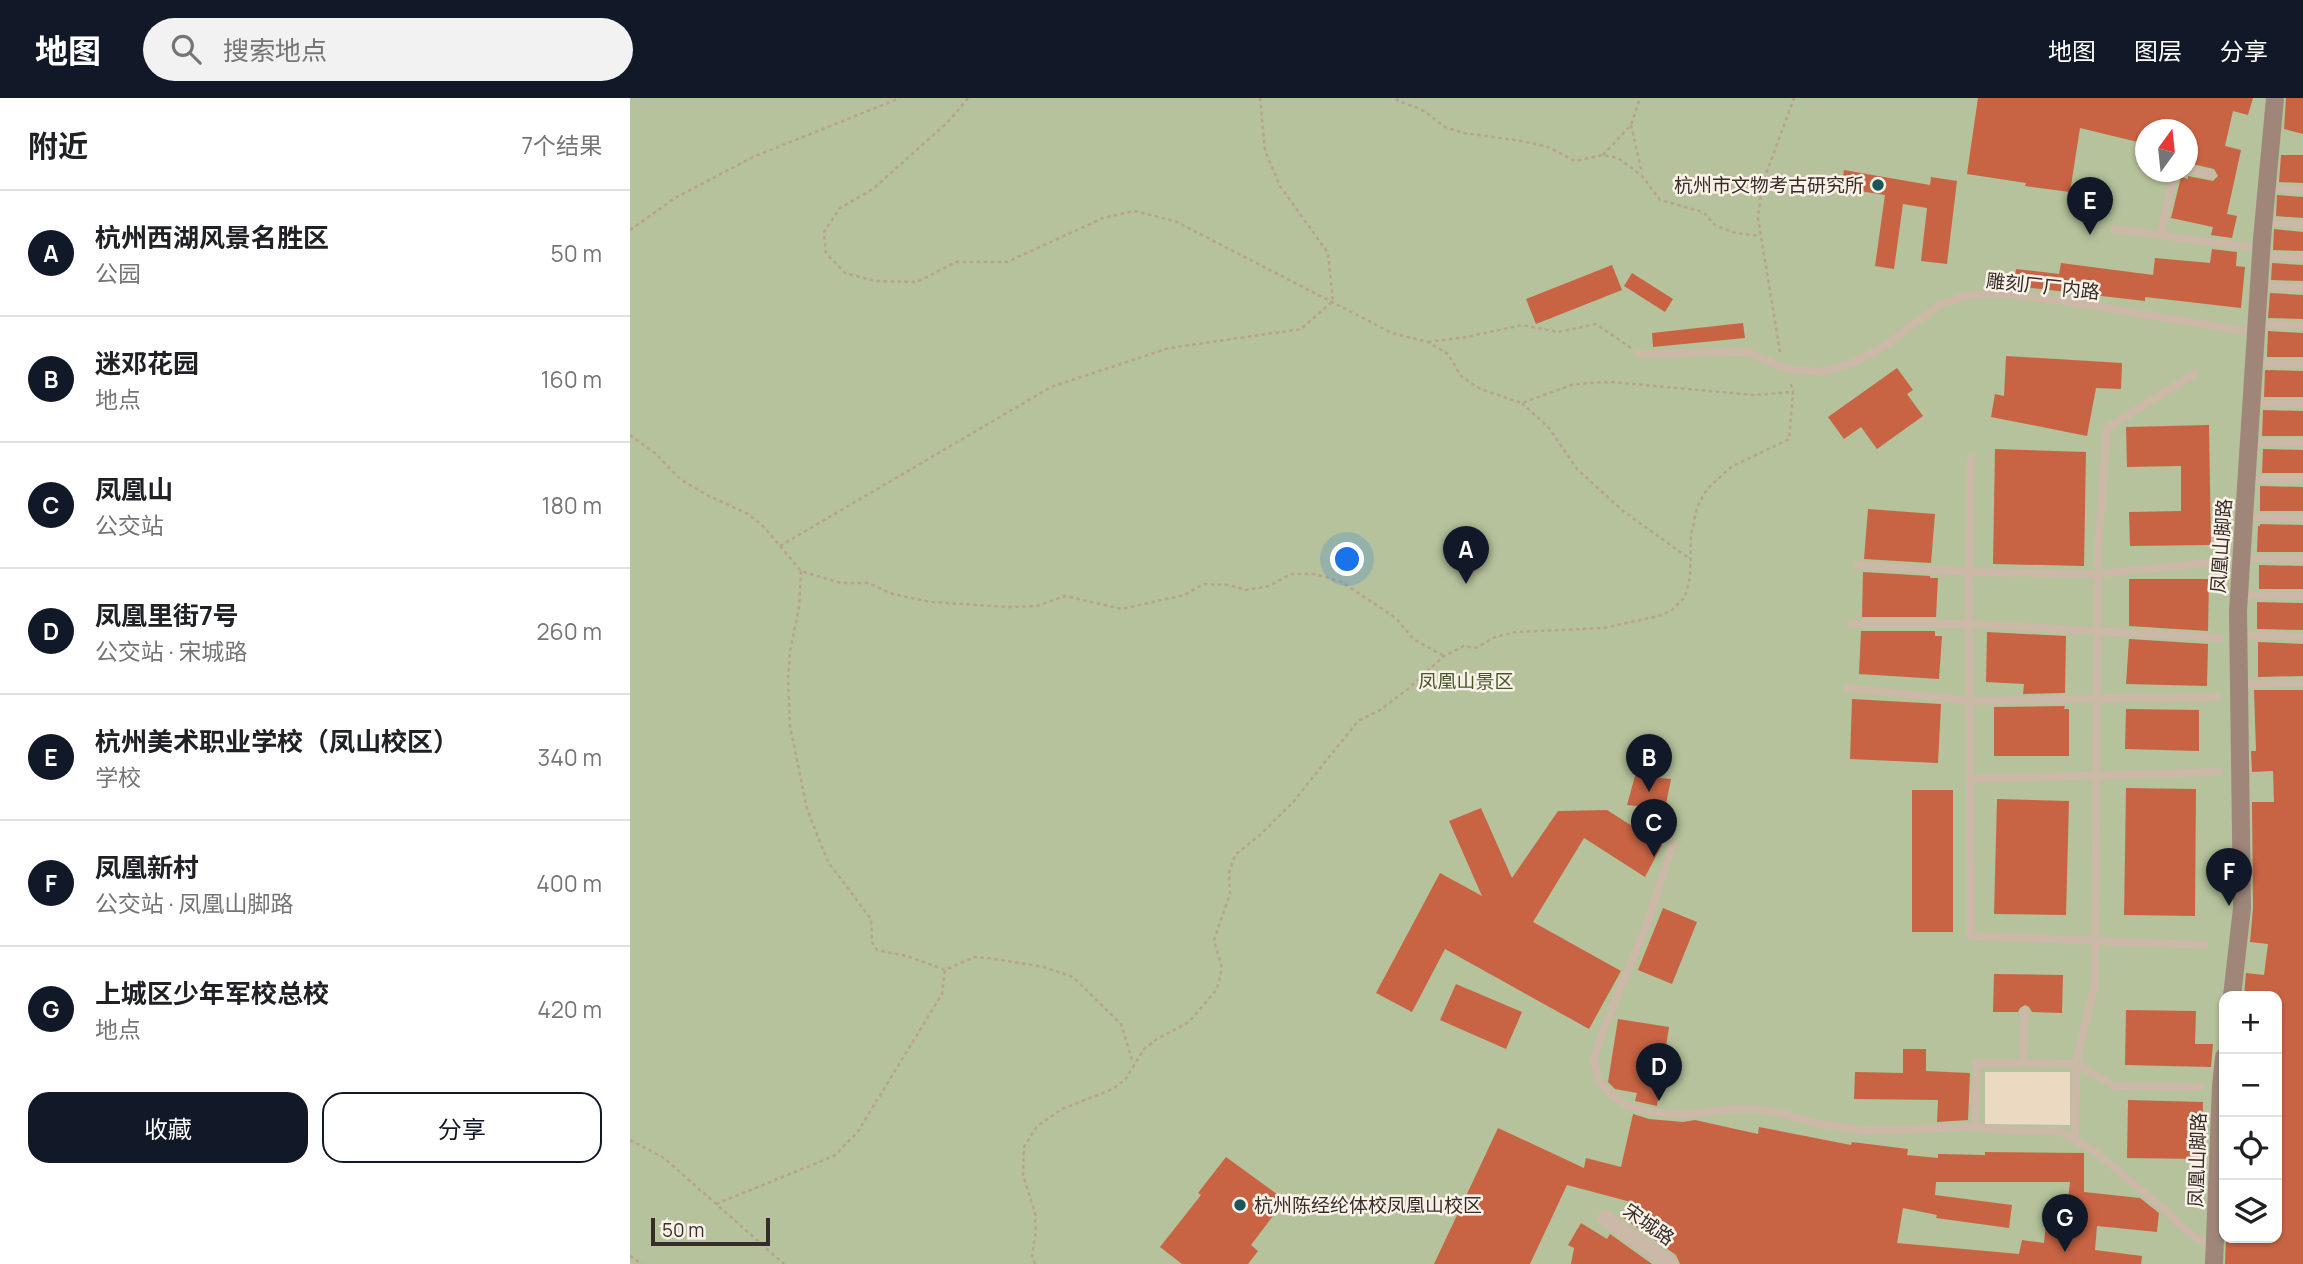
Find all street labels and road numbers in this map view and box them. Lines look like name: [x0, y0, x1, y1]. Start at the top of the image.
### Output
street label: 雕刻厂厂内路: [1985, 267, 2101, 305]
street label: 凤凰山脚路: [2205, 498, 2237, 594]
street label: 凤凰山脚路: [2182, 1112, 2212, 1208]
street label: 宋城路: [1618, 1197, 1680, 1251]

